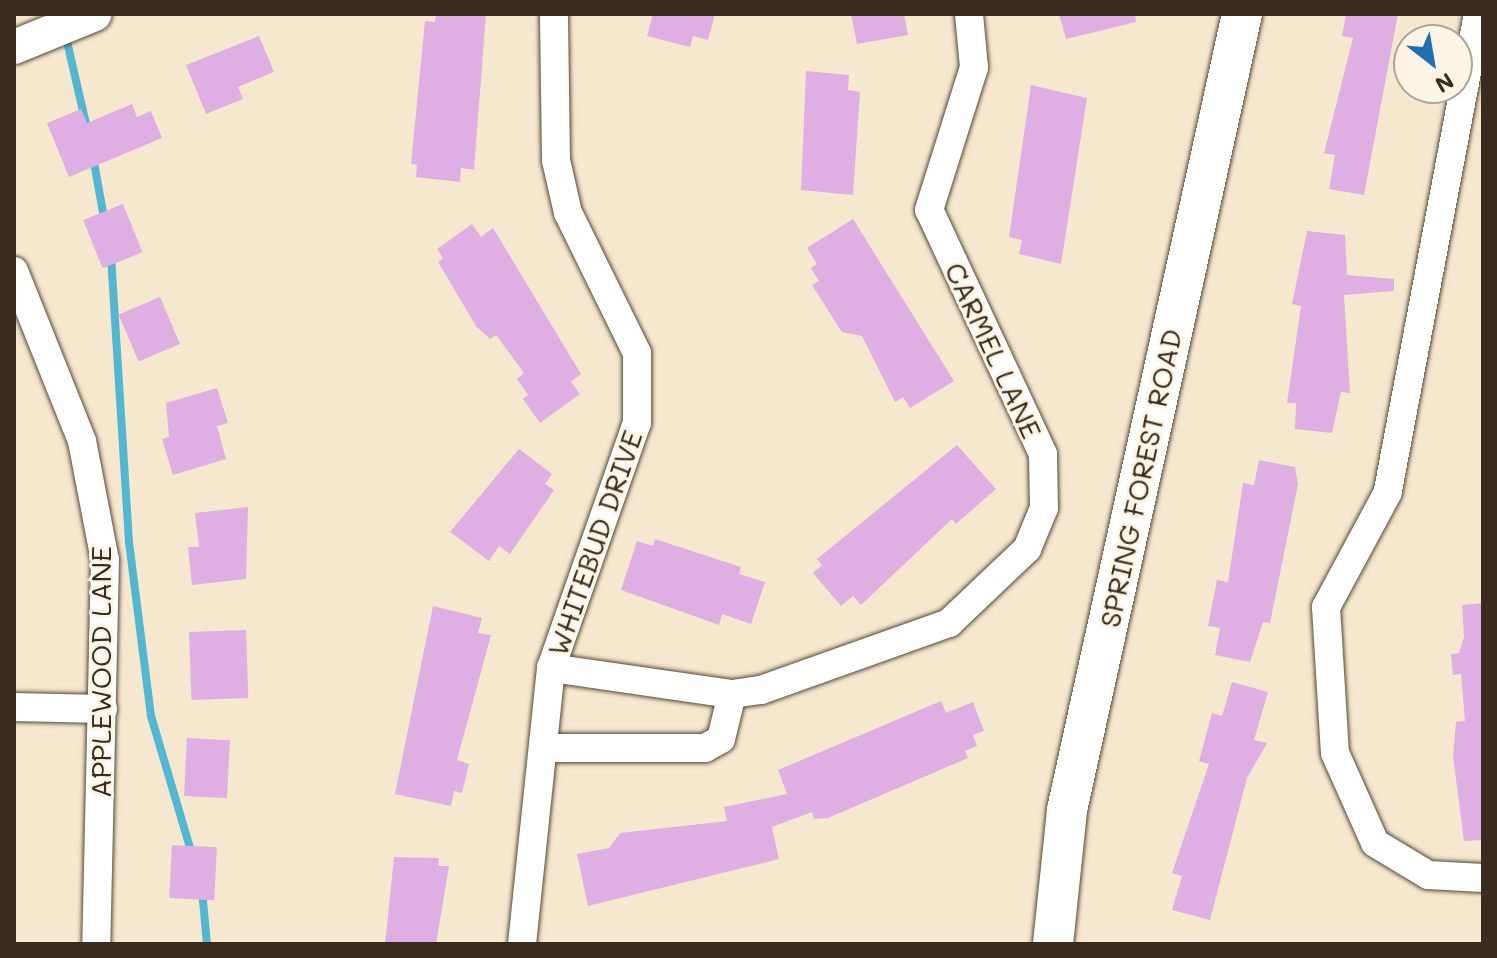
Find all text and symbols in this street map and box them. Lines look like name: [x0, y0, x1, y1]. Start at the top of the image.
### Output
north arrow: [1393, 24, 1473, 104]
text: N: [1430, 67, 1459, 100]
street label: CARMEL LANE: [939, 257, 1049, 443]
street label: SPRING FOREST ROAD: [1092, 326, 1188, 630]
street label: WHITEBUD DRIVE: [540, 426, 648, 660]
street label: APPLEWOOD LANE: [83, 546, 117, 798]

